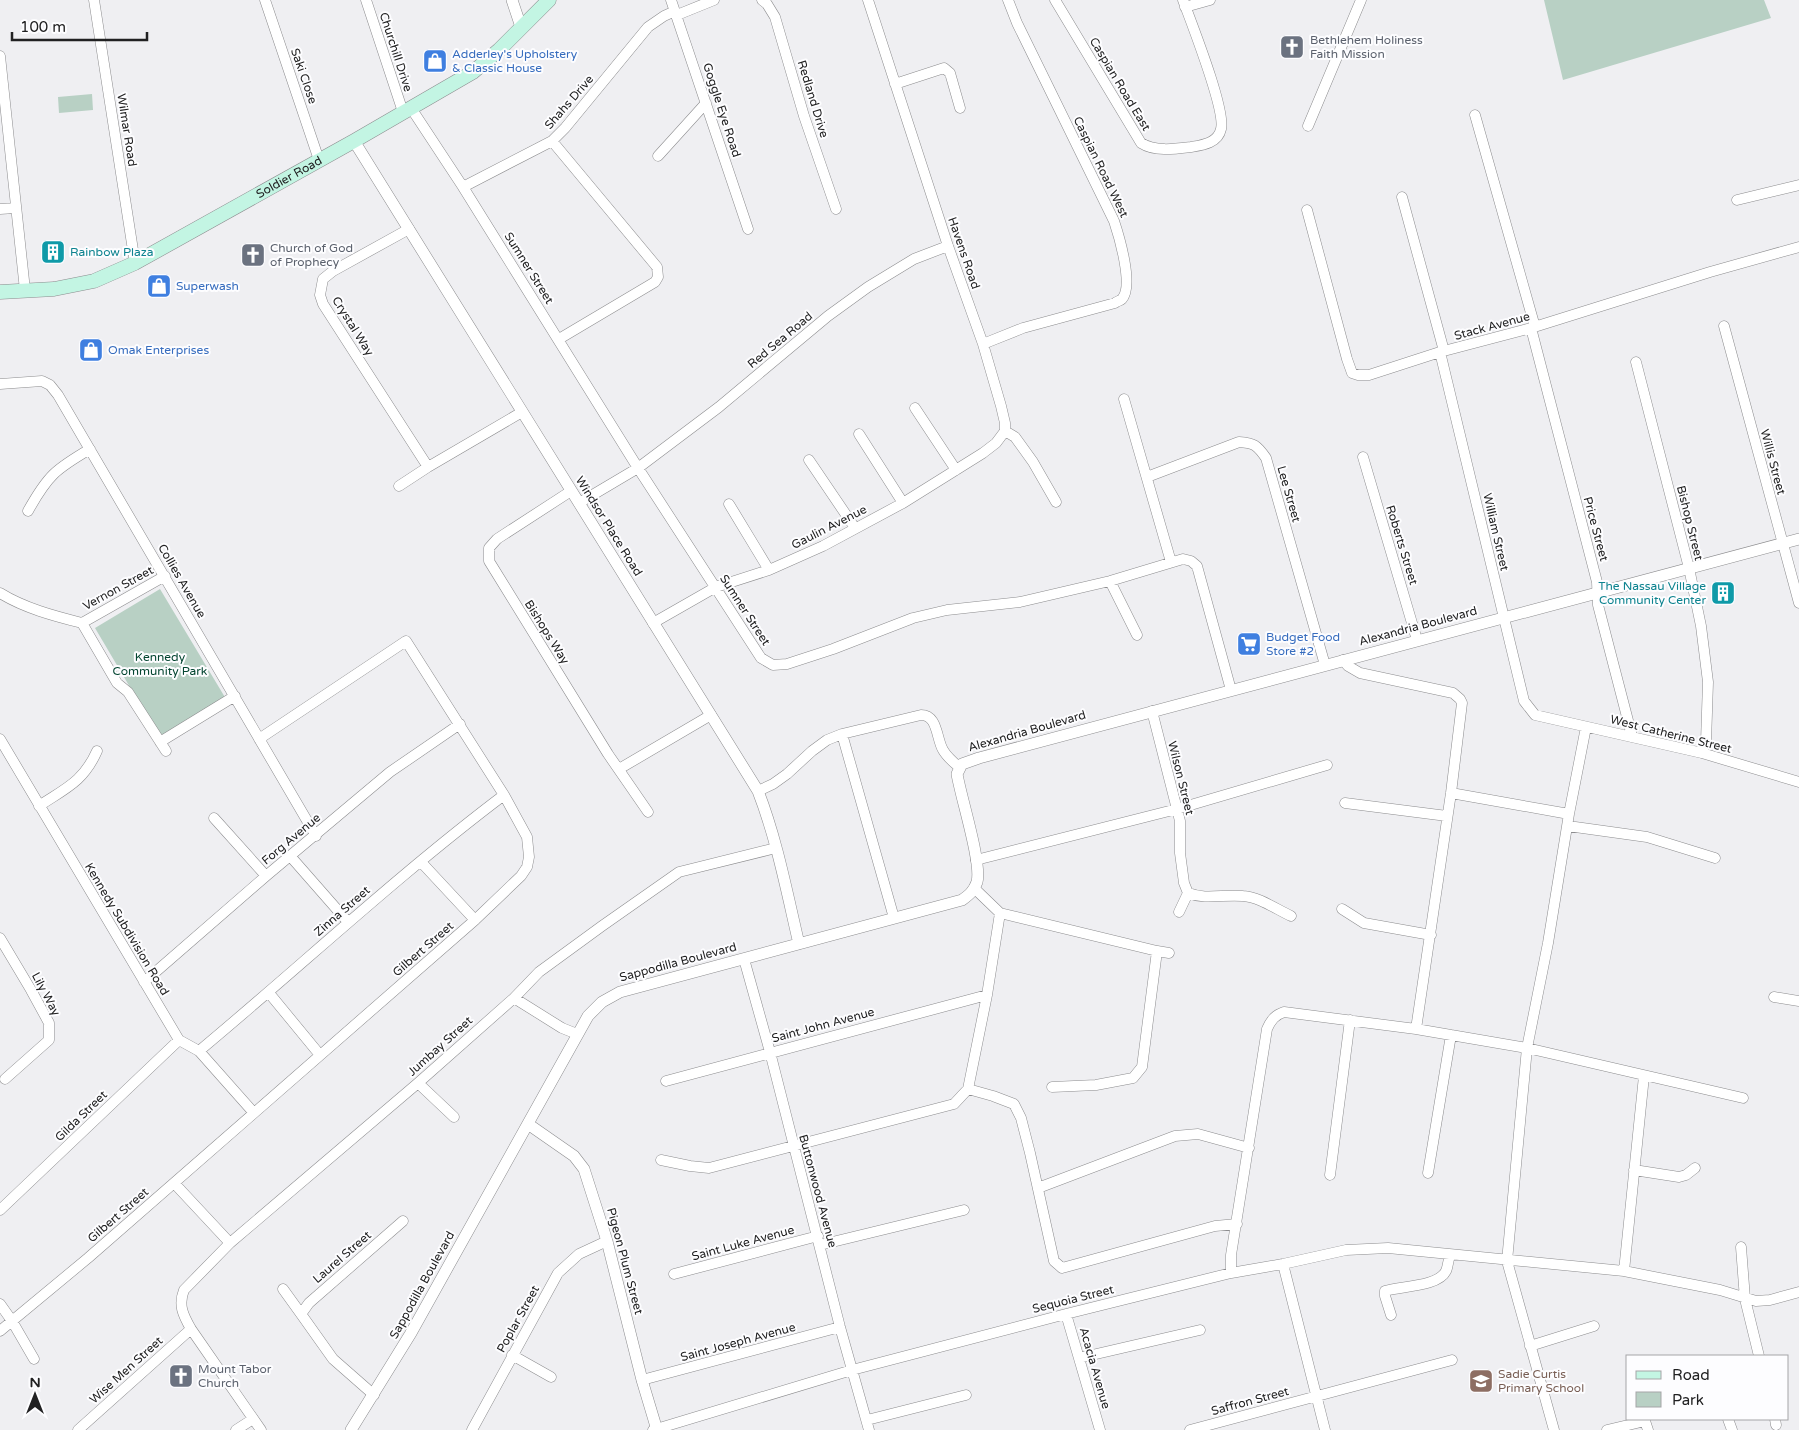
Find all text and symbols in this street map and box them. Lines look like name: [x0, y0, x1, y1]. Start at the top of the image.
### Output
scale bar: [12, 10, 148, 42]
street label: Churchill Drive: [377, 11, 415, 94]
text: 100 m: [20, 18, 66, 36]
place label: Bethlehem Holiness Faith Mission: [1310, 33, 1423, 61]
church icon: Bethlehem Holiness Faith Mission: [1279, 34, 1305, 60]
street label: Caspian Road East: [1087, 35, 1154, 134]
street label: Saki Close: [288, 46, 320, 106]
place label: Adderley's Upholstery & Classic House: [452, 47, 578, 75]
shop icon: Adderley's Upholstery & Classic House: [422, 48, 448, 74]
street label: Redland Drive: [795, 59, 831, 140]
street label: Goggle Eye Road: [700, 61, 744, 159]
street label: Shahs Drive: [542, 72, 596, 132]
street label: Wilmar Road: [114, 93, 140, 167]
street label: Caspian Road West: [1070, 114, 1132, 220]
street label: Soldier Road: [254, 153, 324, 201]
street label: Havens Road: [945, 215, 983, 291]
street label: Sumner Street: [501, 230, 557, 307]
building icon: Rainbow Plaza: [40, 239, 66, 265]
place label: Church of God of Prophecy: [270, 241, 353, 269]
church icon: Church of God of Prophecy: [240, 242, 266, 268]
place label: Rainbow Plaza: [70, 245, 153, 259]
shop icon: Superwash: [146, 273, 172, 299]
place label: Superwash: [176, 279, 239, 293]
street label: Crystal Way: [329, 294, 377, 359]
street label: Red Sea Road: [745, 309, 815, 371]
street label: Stack Avenue: [1453, 309, 1531, 343]
shop icon: Omak Enterprises: [78, 337, 104, 363]
place label: Omak Enterprises: [108, 343, 209, 357]
street label: Willis Street: [1758, 428, 1789, 497]
street label: Lee Street: [1274, 464, 1304, 524]
street label: Windsor Place Road: [573, 474, 645, 578]
street label: Bishop Street: [1674, 484, 1706, 562]
street label: William Street: [1480, 492, 1512, 573]
street label: Price Street: [1581, 495, 1611, 563]
street label: Gaulin Avenue: [789, 502, 869, 552]
street label: Roberts Street: [1383, 503, 1421, 587]
street label: Collies Avenue: [155, 542, 209, 621]
street label: Vernon Street: [80, 563, 156, 613]
street label: Sumner Street: [717, 572, 773, 648]
place label: The Nassau Village Community Center: [1598, 579, 1706, 607]
building icon: The Nassau Village Community Center: [1710, 580, 1736, 606]
street label: Bishops Way: [522, 597, 573, 667]
street label: Alexandria Boulevard: [1357, 603, 1479, 649]
place label: Budget Food Store #2: [1266, 630, 1340, 658]
supermarket icon: Budget Food Store #2: [1236, 631, 1262, 657]
park label: Kennedy Community Park: [113, 650, 208, 678]
street label: Alexandria Boulevard: [967, 707, 1087, 755]
street label: West Catherine Street: [1609, 712, 1734, 756]
street label: Wilson Street: [1165, 740, 1197, 817]
street label: Forg Avenue: [259, 810, 323, 868]
street label: Kennedy Subdivision Road: [82, 860, 172, 998]
street label: Zinna Street: [311, 883, 373, 939]
street label: Gilbert Street: [390, 919, 457, 979]
street label: Sappodilla Boulevard: [618, 940, 738, 984]
street label: Lily Way: [29, 970, 64, 1019]
street label: Saint John Avenue: [770, 1005, 876, 1045]
street label: Jumbay Street: [405, 1013, 475, 1079]
street label: Gilda Street: [52, 1087, 110, 1144]
street label: Buttonwood Avenue: [796, 1133, 840, 1249]
street label: Gilbert Street: [85, 1185, 152, 1245]
street label: Pigeon Plum Street: [604, 1206, 646, 1316]
street label: Saint Luke Avenue: [690, 1223, 796, 1263]
street label: Laurel Street: [310, 1228, 374, 1286]
street label: Sappodilla Boulevard: [387, 1229, 457, 1341]
street label: Sequoia Street: [1031, 1282, 1116, 1316]
street label: Poplar Street: [494, 1283, 542, 1355]
street label: Saint Joseph Avenue: [679, 1320, 797, 1364]
street label: Acacia Avenue: [1077, 1326, 1113, 1411]
street label: Wise Men Street: [87, 1333, 166, 1407]
legend: [1626, 1355, 1789, 1420]
place label: Mount Tabor Church: [198, 1362, 272, 1390]
church icon: Mount Tabor Church: [168, 1363, 194, 1389]
text: Road: [1672, 1366, 1710, 1384]
place label: Sadie Curtis Primary School: [1498, 1367, 1584, 1395]
school or university icon: Sadie Curtis Primary School: [1468, 1368, 1494, 1394]
north arrow: [10, 1370, 60, 1420]
text: N: [29, 1374, 41, 1391]
street label: Saffron Street: [1210, 1384, 1291, 1418]
text: Park: [1672, 1391, 1704, 1409]

